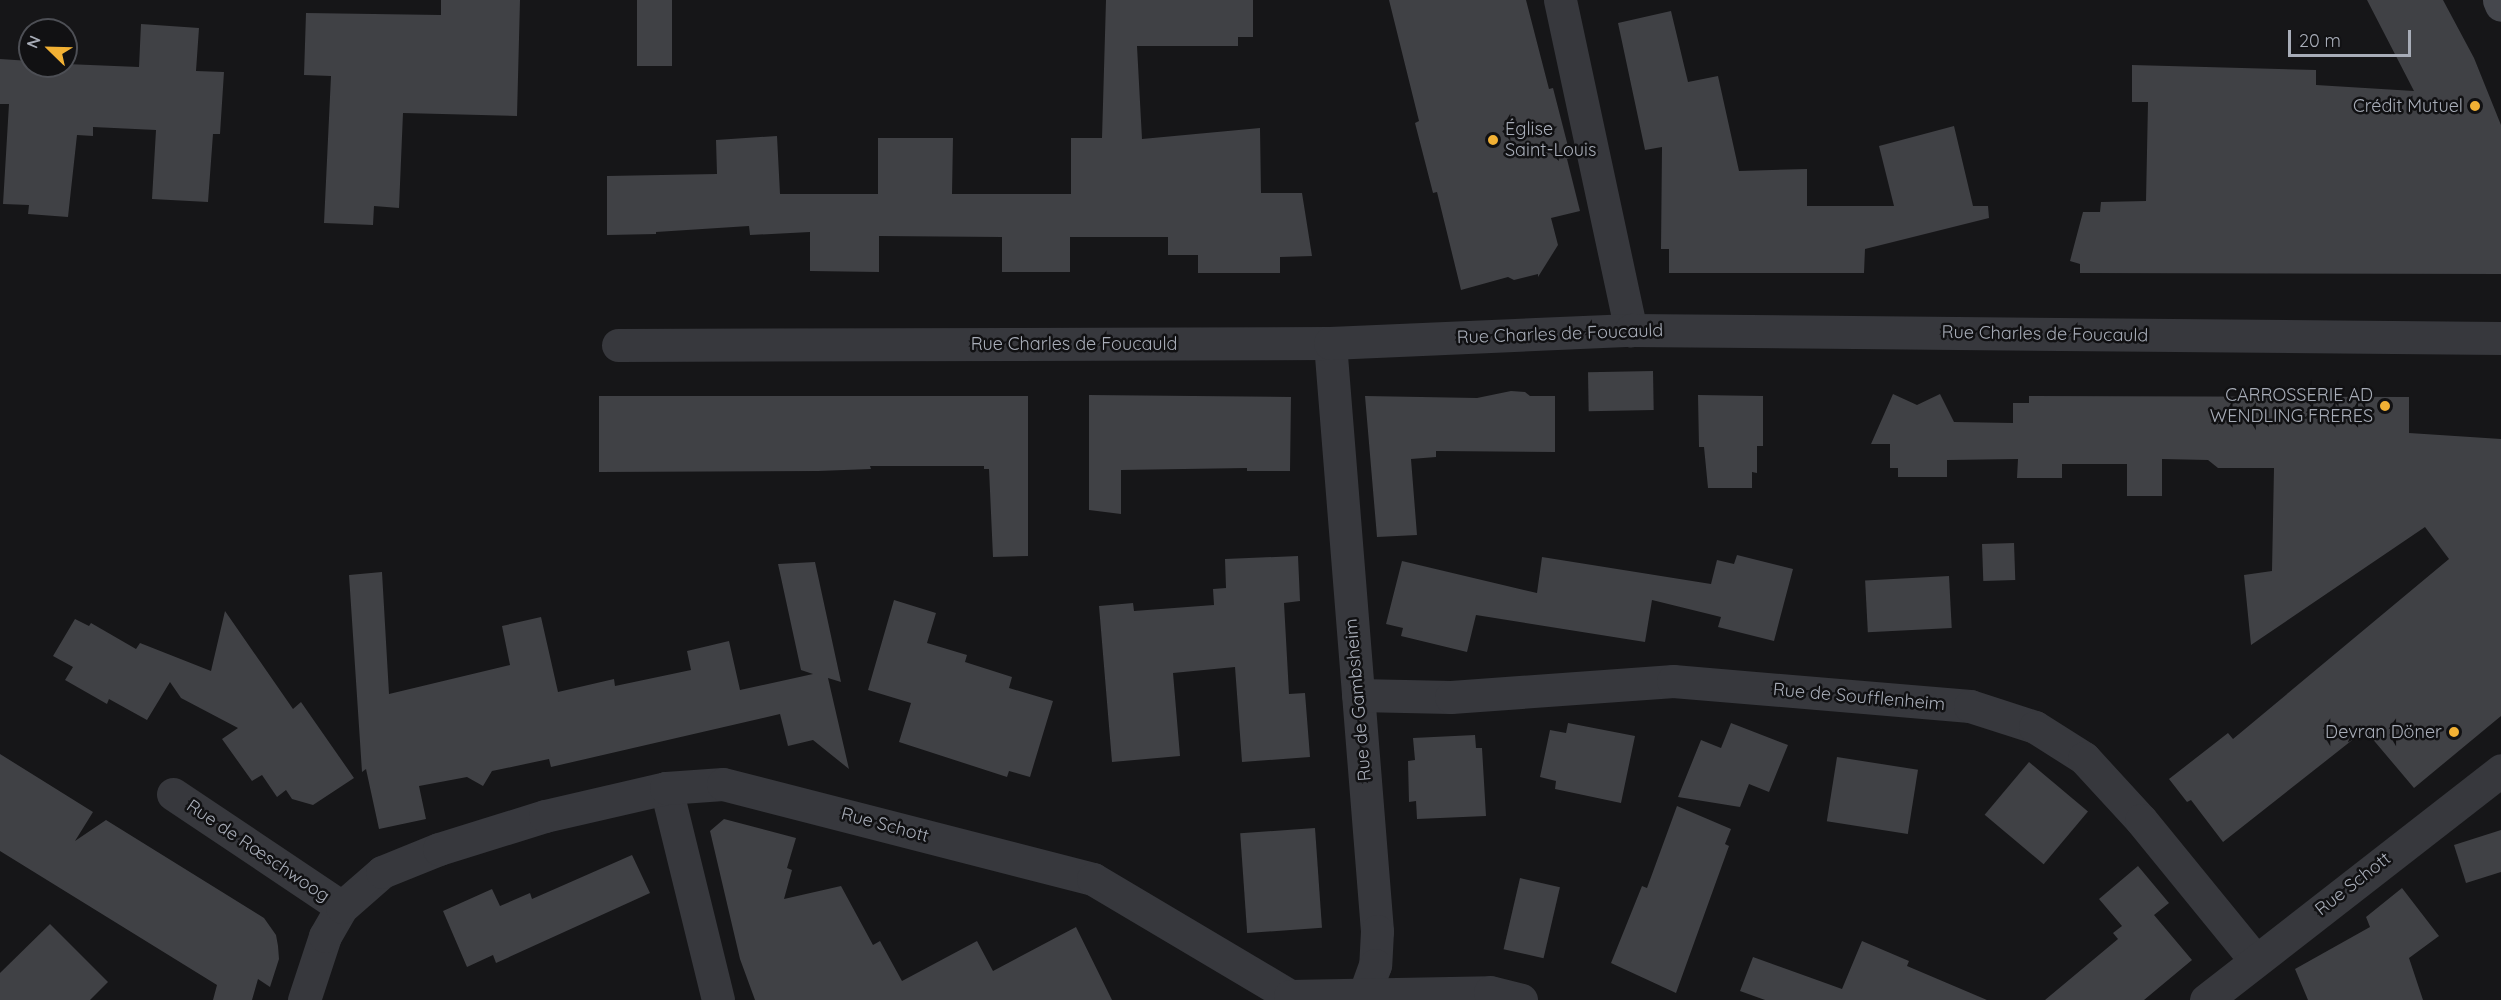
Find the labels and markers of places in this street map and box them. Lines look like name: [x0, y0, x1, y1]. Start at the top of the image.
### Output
place label: Crédit Mutuel: [2353, 95, 2463, 117]
marker: Crédit Mutuel: [2468, 99, 2482, 113]
place label: Église Saint-Louis: [1505, 119, 1596, 162]
marker: Église Saint-Louis: [1486, 133, 1500, 147]
place label: CARROSSERIE AD WENDLING FRERES: [2210, 385, 2373, 428]
marker: CARROSSERIE AD WENDLING FRERES: [2378, 399, 2392, 413]
place label: Devran Döner: [2325, 721, 2442, 743]
marker: Devran Döner: [2447, 725, 2461, 739]

